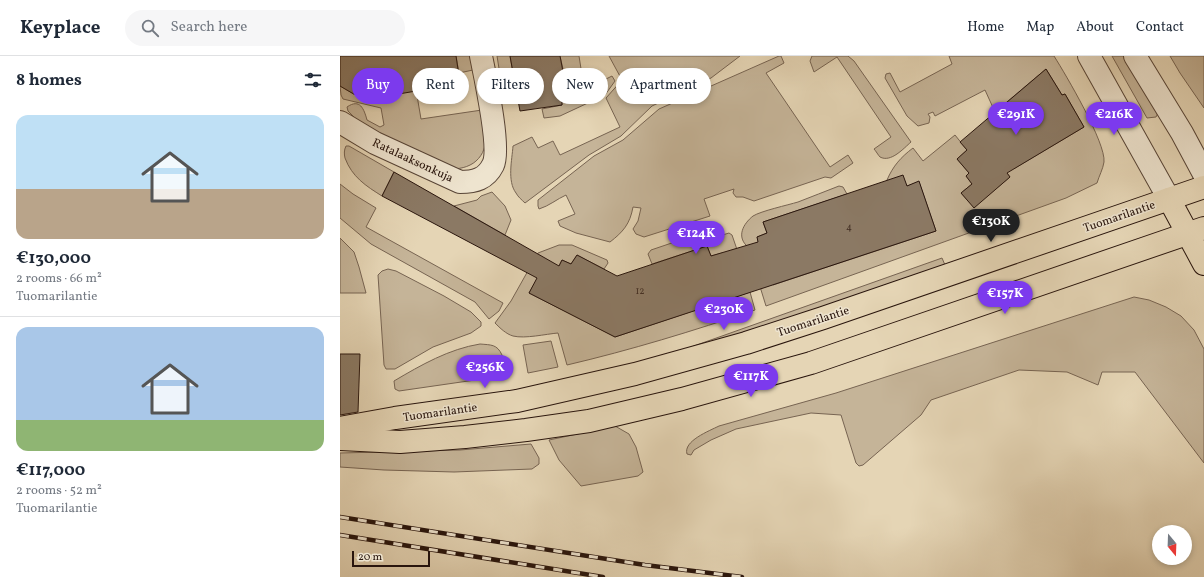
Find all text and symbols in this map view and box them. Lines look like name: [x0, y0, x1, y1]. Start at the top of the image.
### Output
search box: [125, 10, 405, 46]
text: Keyplace: [20, 15, 101, 41]
icon: search: [139, 17, 161, 39]
text: Search here: [171, 17, 247, 38]
text: Home: [967, 18, 1004, 37]
text: Map: [1026, 18, 1054, 37]
text: About: [1076, 18, 1114, 37]
text: Contact: [1136, 18, 1184, 37]
chip: Buy: [352, 68, 404, 104]
chip: Rent: [412, 68, 469, 104]
chip: Filters: [477, 68, 544, 104]
chip: New: [552, 68, 608, 104]
chip: Apartment: [616, 68, 711, 104]
text: 8 homes: [16, 69, 82, 92]
icon: filters: [302, 69, 324, 91]
pin: €291K: [988, 102, 1044, 136]
pin: €216K: [1086, 102, 1142, 136]
text: €291K: [997, 106, 1035, 124]
text: €216K: [1095, 106, 1133, 124]
street label: Ratalaaksonkuja: [369, 135, 456, 187]
icon: home: [134, 141, 206, 213]
street label: Tuomarilantie: [1081, 197, 1158, 237]
pin: €130K: [963, 209, 1019, 243]
text: €130K: [972, 213, 1010, 231]
house number: 4: [846, 220, 852, 234]
pin: €124K: [668, 221, 724, 255]
text: €124K: [677, 225, 715, 243]
text: €130,000: [16, 247, 91, 270]
text: 2 rooms · 66 m²: [16, 270, 102, 288]
pin: €157K: [977, 281, 1033, 315]
house number: 12: [635, 284, 645, 298]
text: €157K: [987, 285, 1023, 303]
text: Tuomarilantie: [16, 288, 97, 306]
pin: €230K: [696, 297, 752, 331]
text: €230K: [704, 301, 744, 319]
street label: Tuomarilantie: [775, 303, 852, 341]
icon: home: [134, 353, 206, 425]
pin: €256K: [457, 355, 513, 389]
text: €256K: [465, 359, 505, 377]
pin: €117K: [723, 364, 779, 398]
text: €117K: [733, 368, 769, 386]
street label: Tuomarilantie: [402, 400, 479, 426]
text: €117,000: [16, 459, 85, 482]
text: 2 rooms · 52 m²: [16, 482, 102, 500]
text: Tuomarilantie: [16, 500, 97, 518]
north arrow: [1152, 525, 1192, 565]
map controls: [1152, 525, 1192, 565]
scale bar: [352, 549, 430, 568]
text: 20 m: [358, 550, 382, 565]

